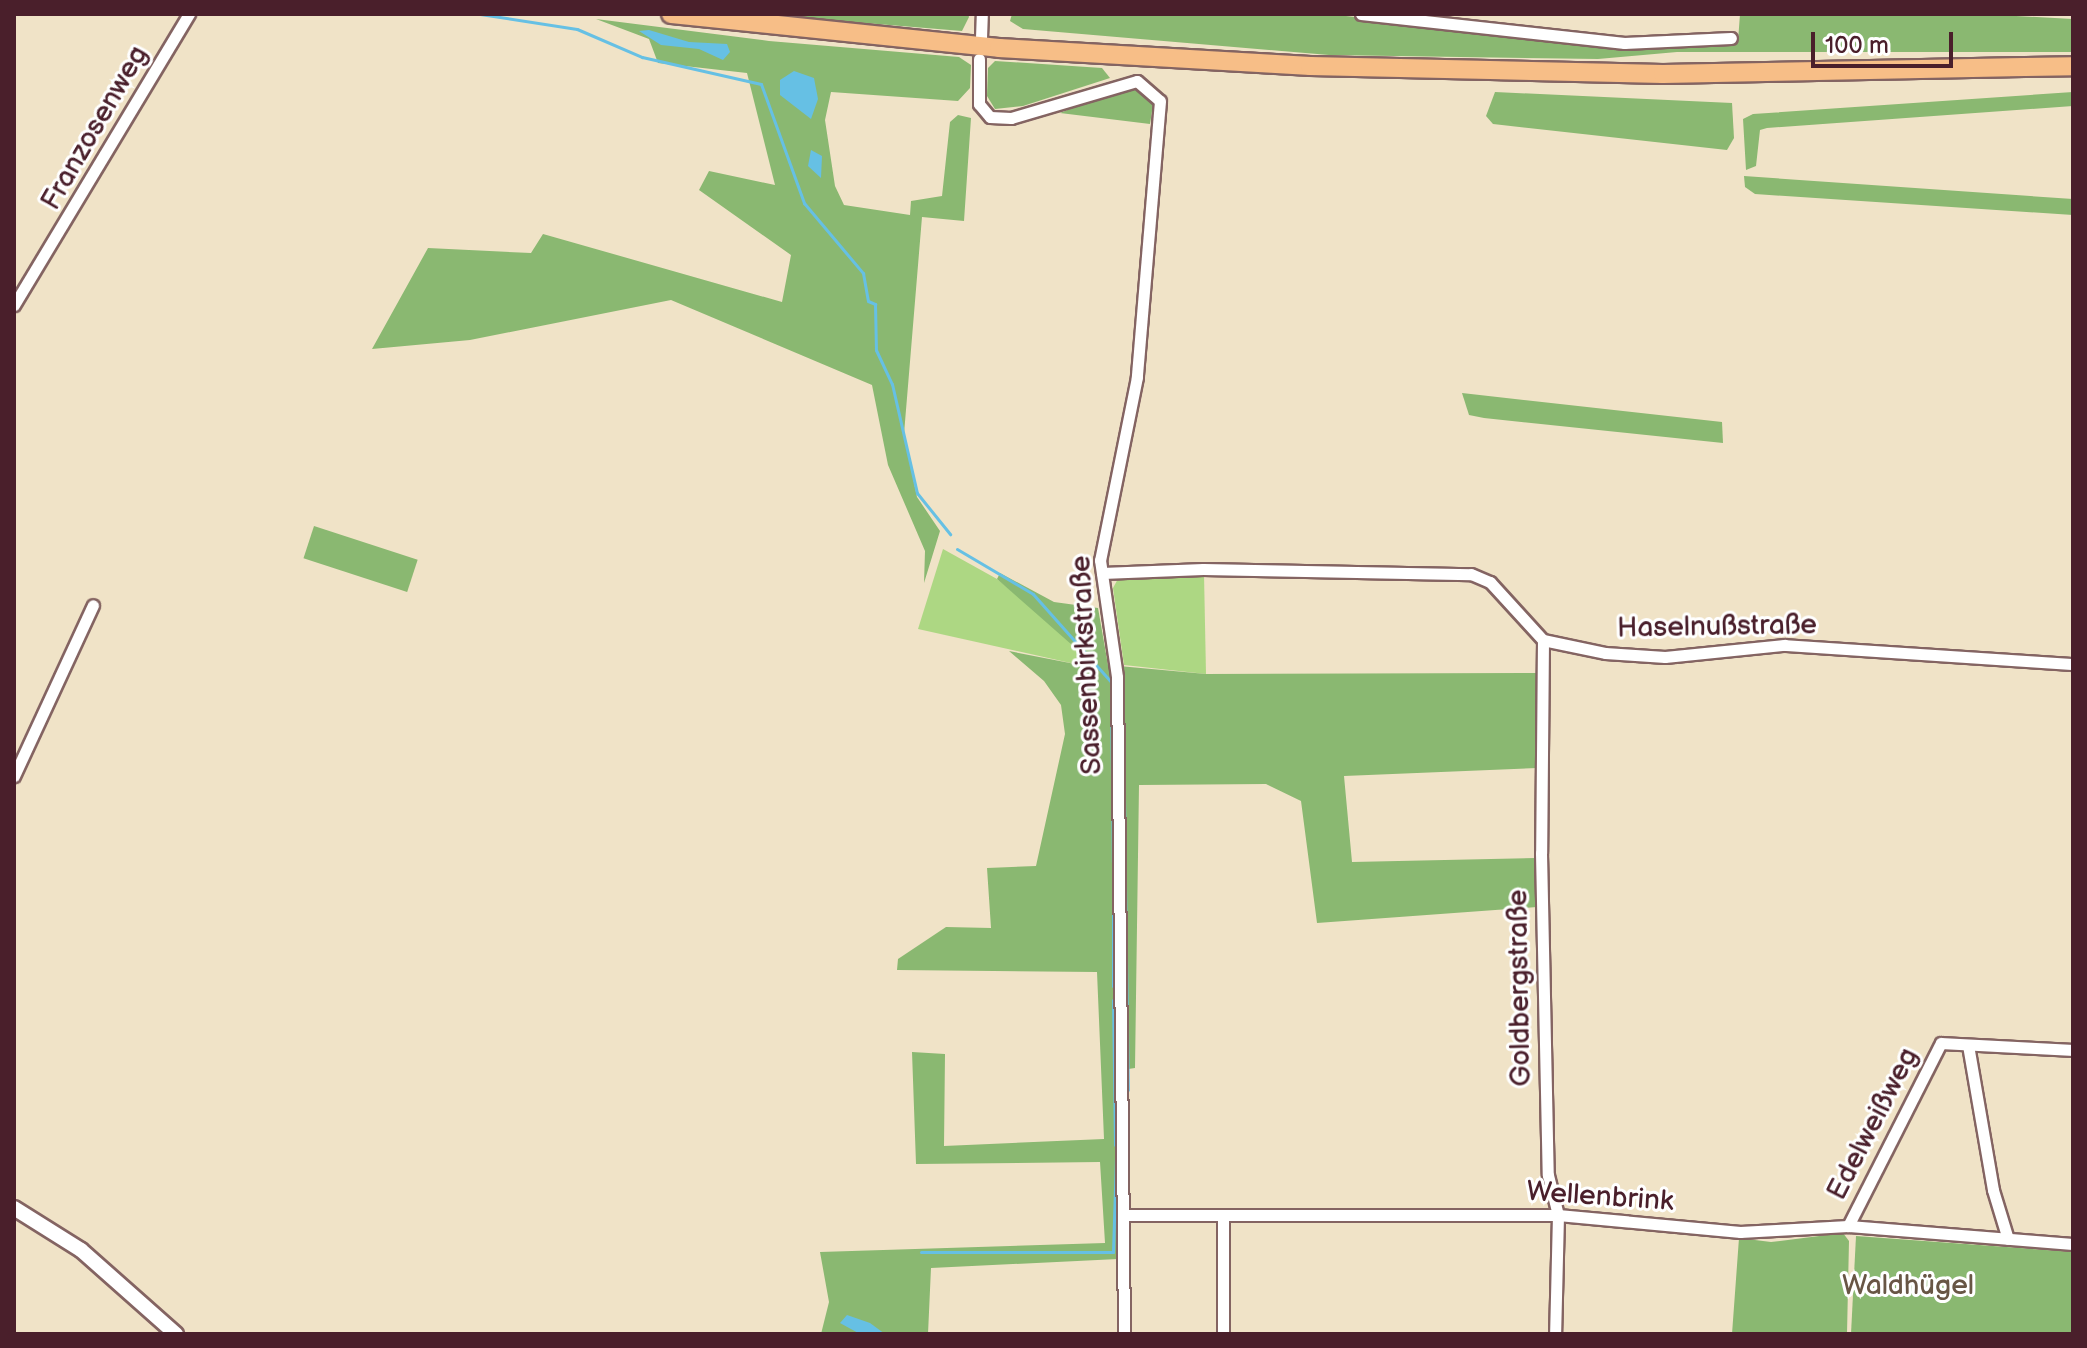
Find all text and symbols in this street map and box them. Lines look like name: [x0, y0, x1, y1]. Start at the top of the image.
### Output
scale bar: [1815, 16, 1957, 66]
text: 100 m: [1825, 31, 1889, 60]
street label: Franzosenweg: [34, 40, 156, 216]
street label: Sassenbirkstraße: [1064, 555, 1110, 775]
street label: Haselnußstraße: [1617, 608, 1817, 646]
street label: Goldbergstraße: [1501, 889, 1539, 1087]
street label: Edelweißweg: [1820, 1042, 1926, 1206]
street label: Wellenbrink: [1525, 1175, 1675, 1219]
park label: Waldhügel: [1842, 1269, 1974, 1303]

